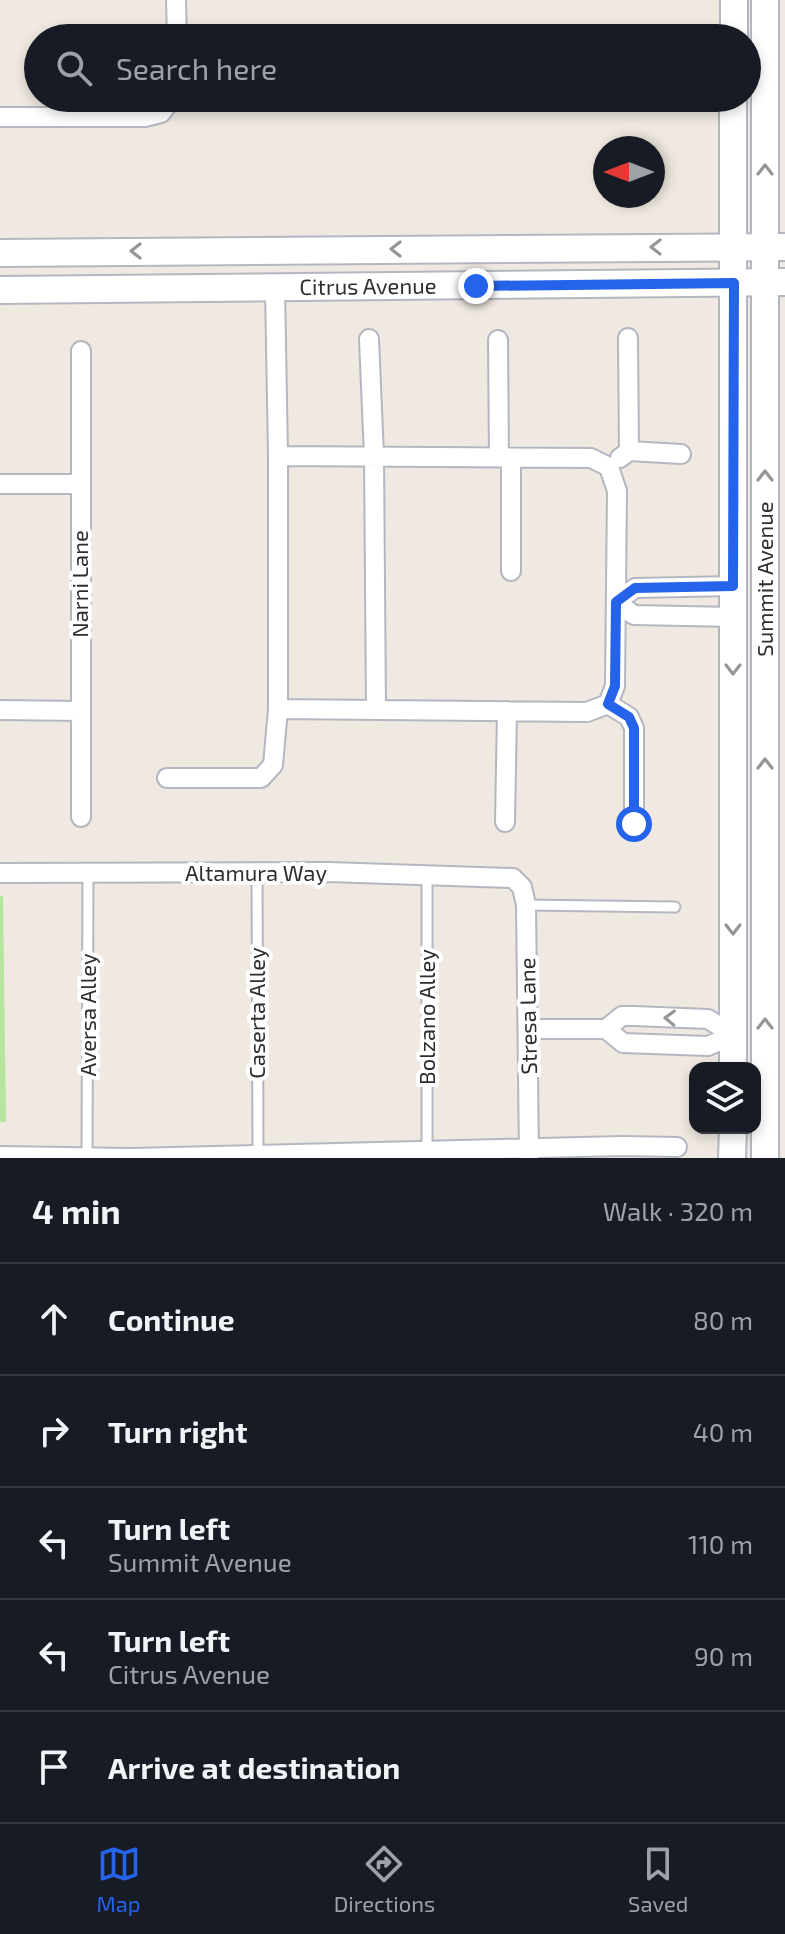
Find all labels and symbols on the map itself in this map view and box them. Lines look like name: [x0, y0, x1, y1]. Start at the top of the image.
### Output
north arrow: [593, 136, 665, 208]
one-way arrow: [756, 163, 774, 176]
one-way arrow: [649, 238, 662, 256]
one-way arrow: [389, 240, 402, 258]
one-way arrow: [129, 243, 142, 260]
route end: [458, 268, 494, 304]
street label: Citrus Avenue: [299, 272, 437, 299]
one-way arrow: [756, 469, 774, 482]
street label: Summit Avenue: [751, 501, 777, 657]
street label: Narni Lane: [66, 530, 92, 638]
one-way arrow: [724, 663, 742, 676]
one-way arrow: [756, 757, 774, 770]
route start: [616, 806, 652, 842]
street label: Altamura Way: [185, 859, 327, 885]
one-way arrow: [724, 923, 742, 936]
street label: Caserta Alley: [243, 947, 269, 1079]
street label: Bolzano Alley: [413, 949, 439, 1085]
street label: Aversa Alley: [74, 953, 100, 1077]
street label: Stresa Lane: [513, 957, 541, 1075]
one-way arrow: [663, 1009, 676, 1026]
one-way arrow: [756, 1017, 774, 1030]

